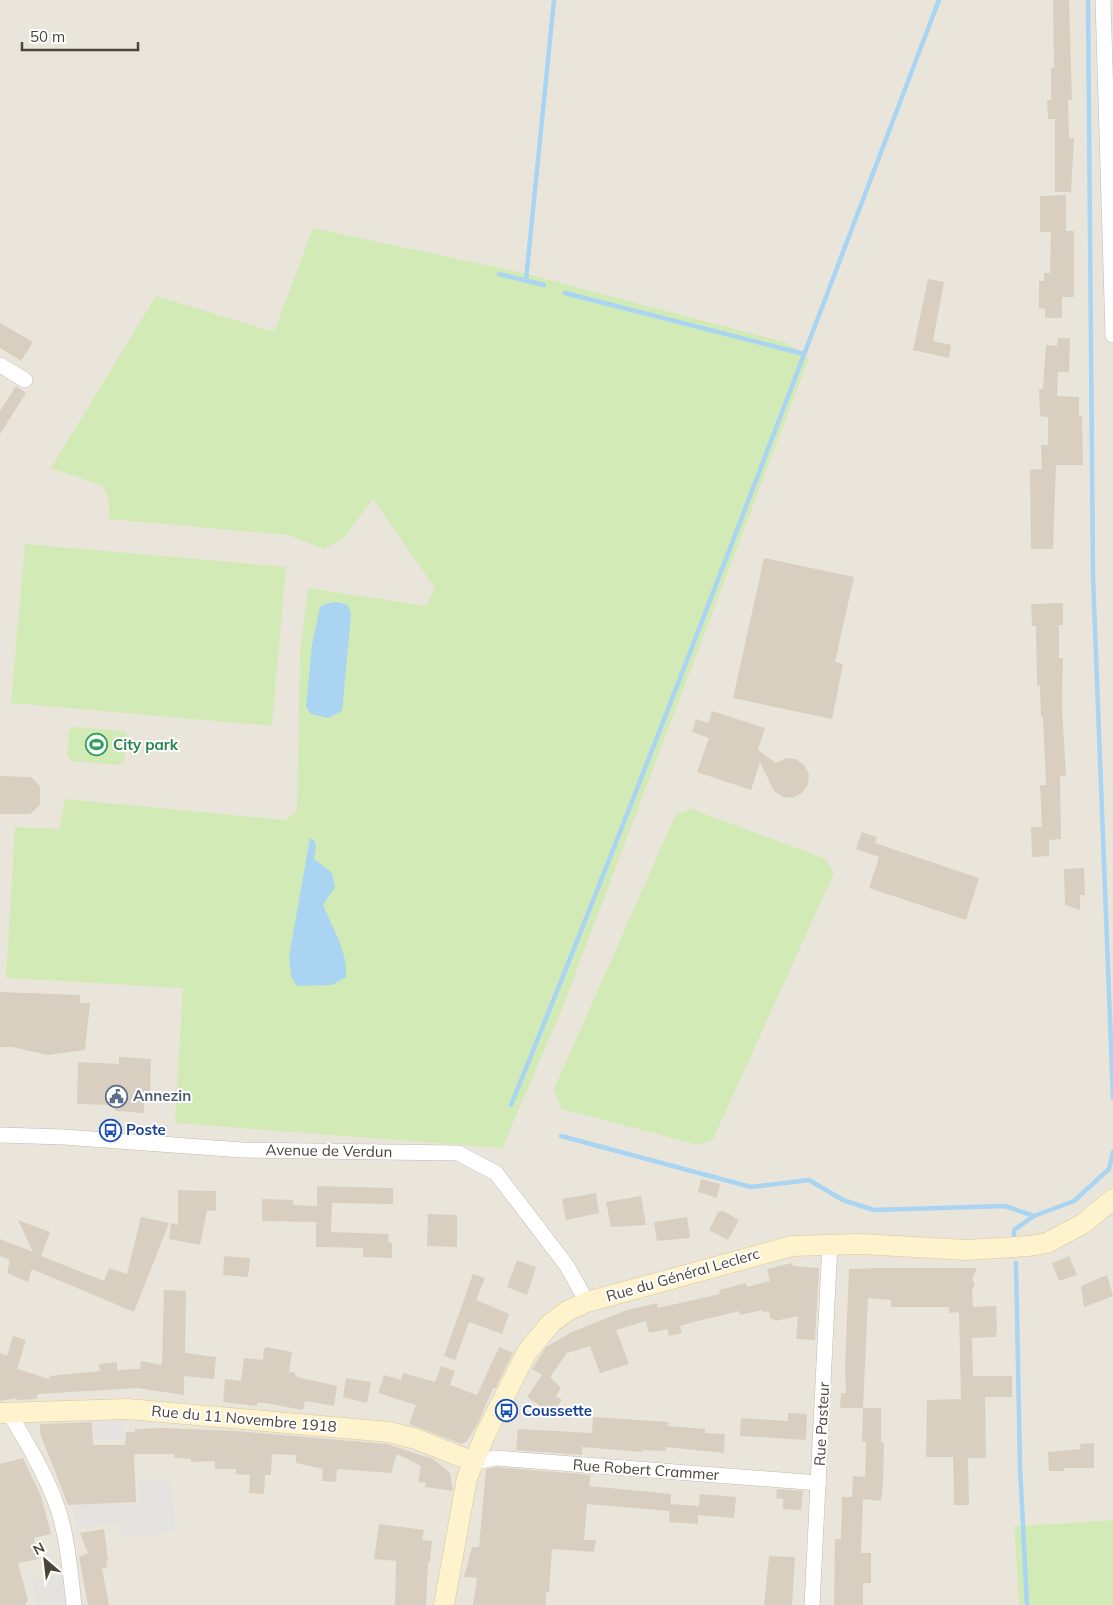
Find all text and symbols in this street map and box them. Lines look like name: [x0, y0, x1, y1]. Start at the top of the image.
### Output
scale bar: [22, 20, 139, 52]
text: 50 m: [30, 27, 65, 46]
sports icon: City park: [85, 733, 109, 757]
place label: City park: [113, 735, 179, 754]
public building icon: Annezin: [105, 1084, 129, 1108]
place label: Annezin: [133, 1086, 191, 1105]
bus stop icon: Poste: [98, 1118, 122, 1142]
place label: Poste: [126, 1120, 166, 1139]
street label: Avenue de Verdun: [265, 1140, 393, 1161]
street label: Rue du Général Leclerc: [604, 1244, 762, 1306]
street label: Rue Pasteur: [810, 1381, 833, 1467]
bus stop icon: Coussette: [494, 1399, 518, 1423]
street label: Rue du 11 Novembre 1918: [151, 1401, 337, 1436]
place label: Coussette: [522, 1401, 592, 1420]
street label: Rue Robert Crammer: [572, 1455, 720, 1484]
north arrow: [20, 1535, 70, 1585]
text: N: [30, 1538, 48, 1559]

